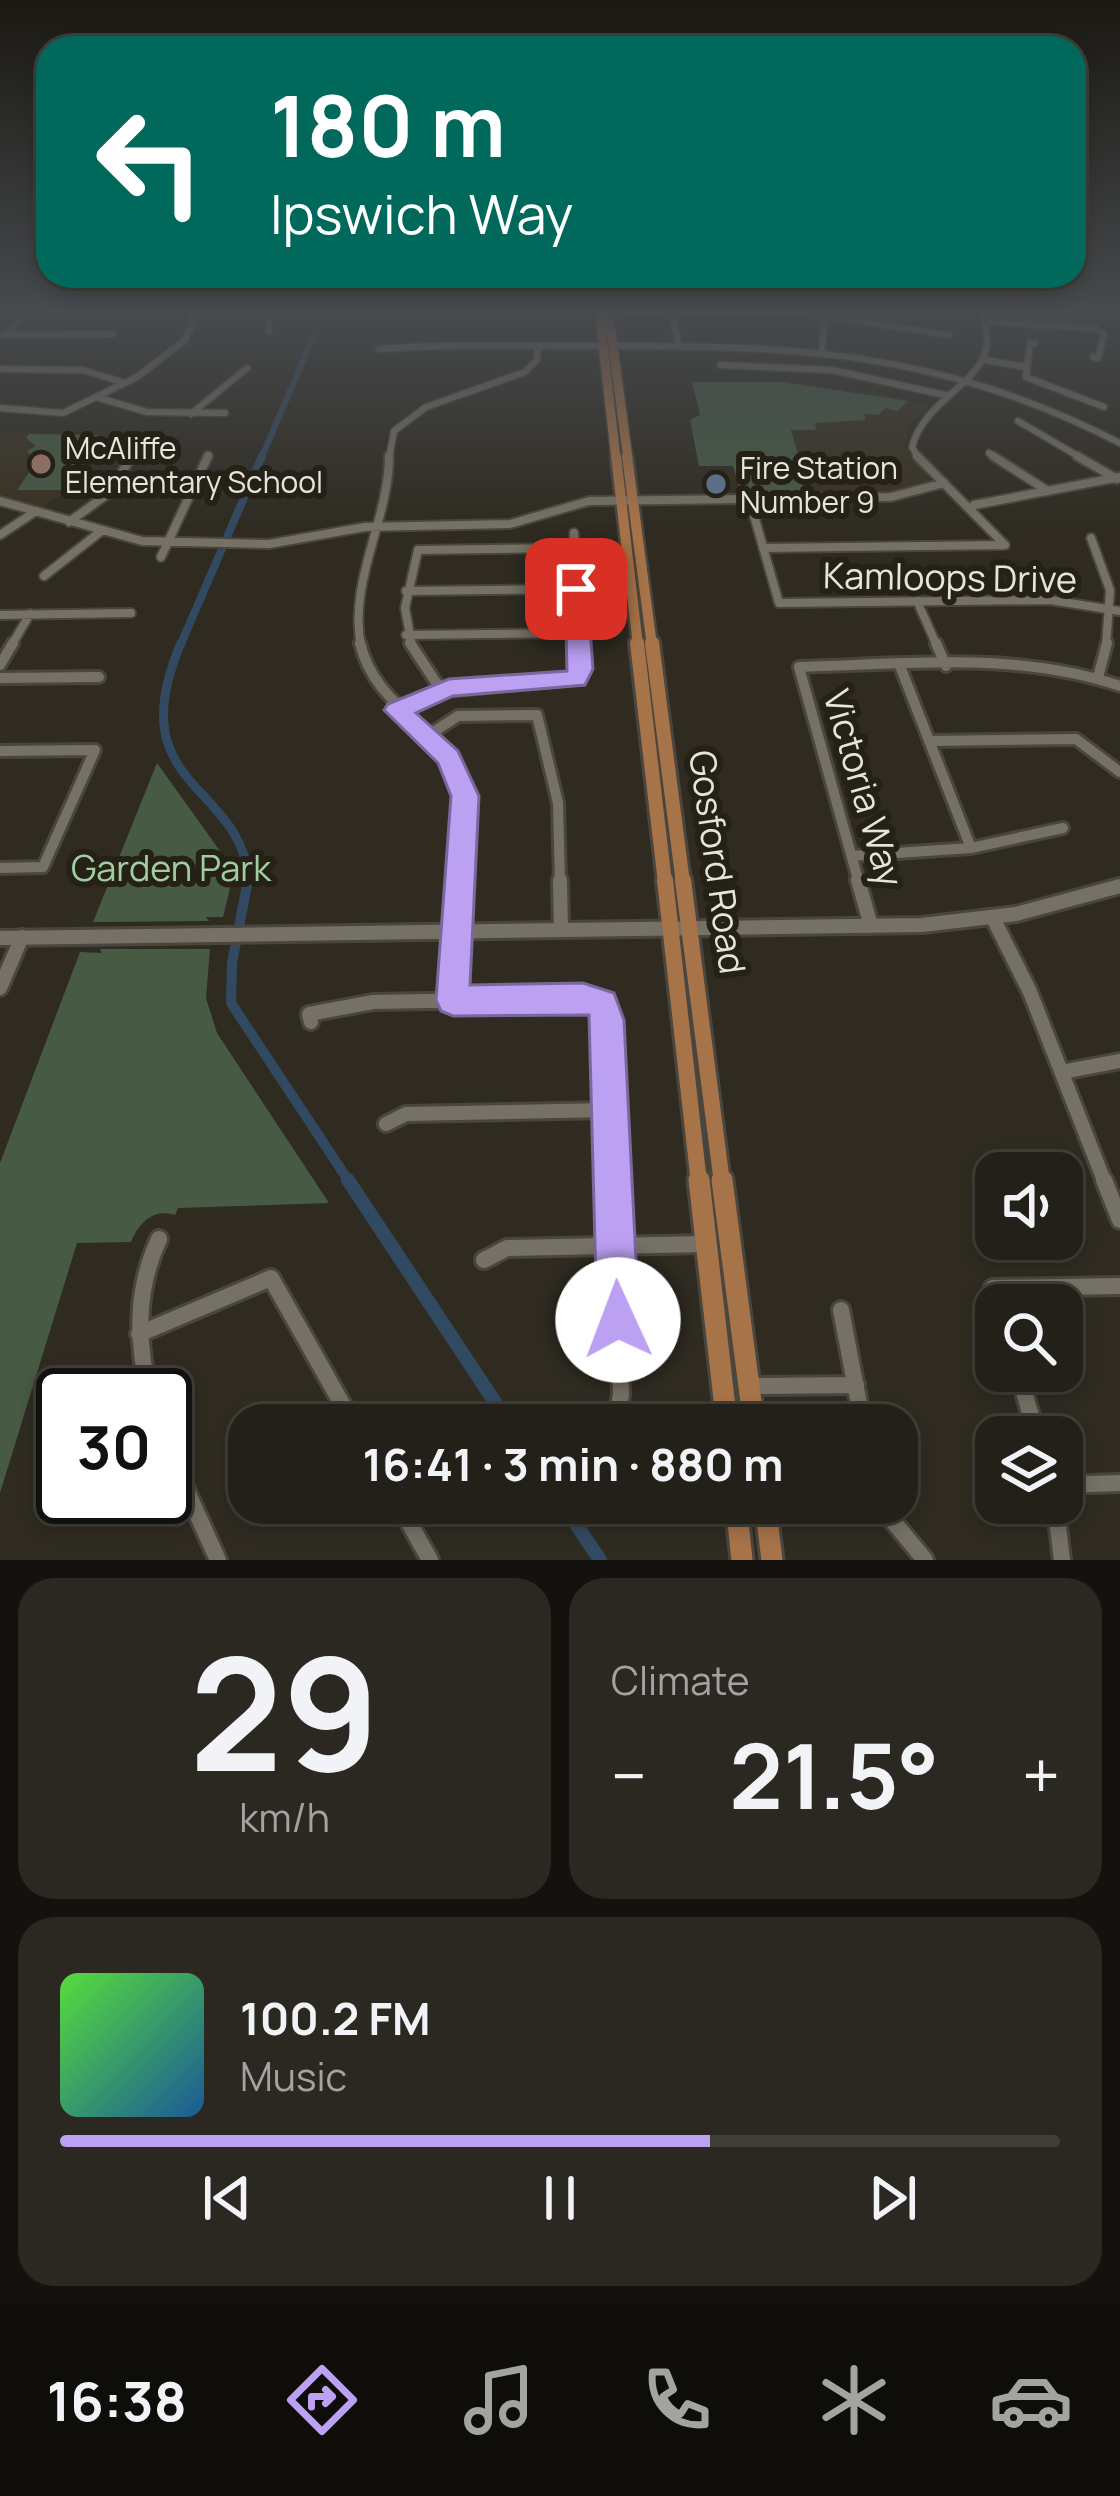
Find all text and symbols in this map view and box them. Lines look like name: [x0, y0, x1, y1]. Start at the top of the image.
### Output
text: 180 m: [270, 67, 506, 182]
icon: left: [72, 84, 228, 240]
text: Ipswich Way: [270, 176, 573, 250]
place label: McAliffe Elementary School: [65, 427, 323, 502]
place label: Fire Station Number 9: [740, 447, 898, 522]
marker: McAliffe Elementary School: [28, 451, 54, 477]
marker: Fire Station Number 9: [703, 471, 729, 497]
pin: [525, 538, 627, 640]
street label: Kamloops Drive: [822, 550, 1078, 604]
icon: arrive: [543, 556, 609, 622]
street label: Victoria Way: [812, 684, 916, 892]
street label: Gosford Road: [678, 747, 758, 977]
park label: Garden Park: [71, 843, 272, 892]
map controls: [975, 1152, 1083, 1524]
button: sound: [975, 1152, 1083, 1260]
position arrow: [555, 1257, 681, 1383]
button: search: [975, 1284, 1083, 1392]
speed limit sign: 30: [36, 1368, 192, 1524]
button: layers: [975, 1416, 1083, 1524]
text: 16:41 · 3 min · 880 m: [363, 1433, 783, 1495]
text: 29: [190, 1605, 379, 1818]
text: Climate: [611, 1653, 750, 1707]
text: 21.5°: [729, 1713, 939, 1836]
text: −: [611, 1730, 647, 1820]
text: +: [1022, 1730, 1060, 1820]
text: km/h: [239, 1790, 330, 1844]
text: 100.2 FM: [240, 1987, 430, 2049]
text: Music: [240, 2049, 347, 2103]
icon: previous: [194, 2165, 260, 2231]
icon: pause: [527, 2165, 593, 2231]
icon: next: [860, 2165, 926, 2231]
icon: directions: [280, 2358, 364, 2442]
icon: music: [457, 2358, 541, 2442]
icon: phone: [635, 2358, 719, 2442]
icon: climate: [812, 2358, 896, 2442]
icon: car: [989, 2358, 1073, 2442]
text: 16:38: [47, 2363, 187, 2437]

